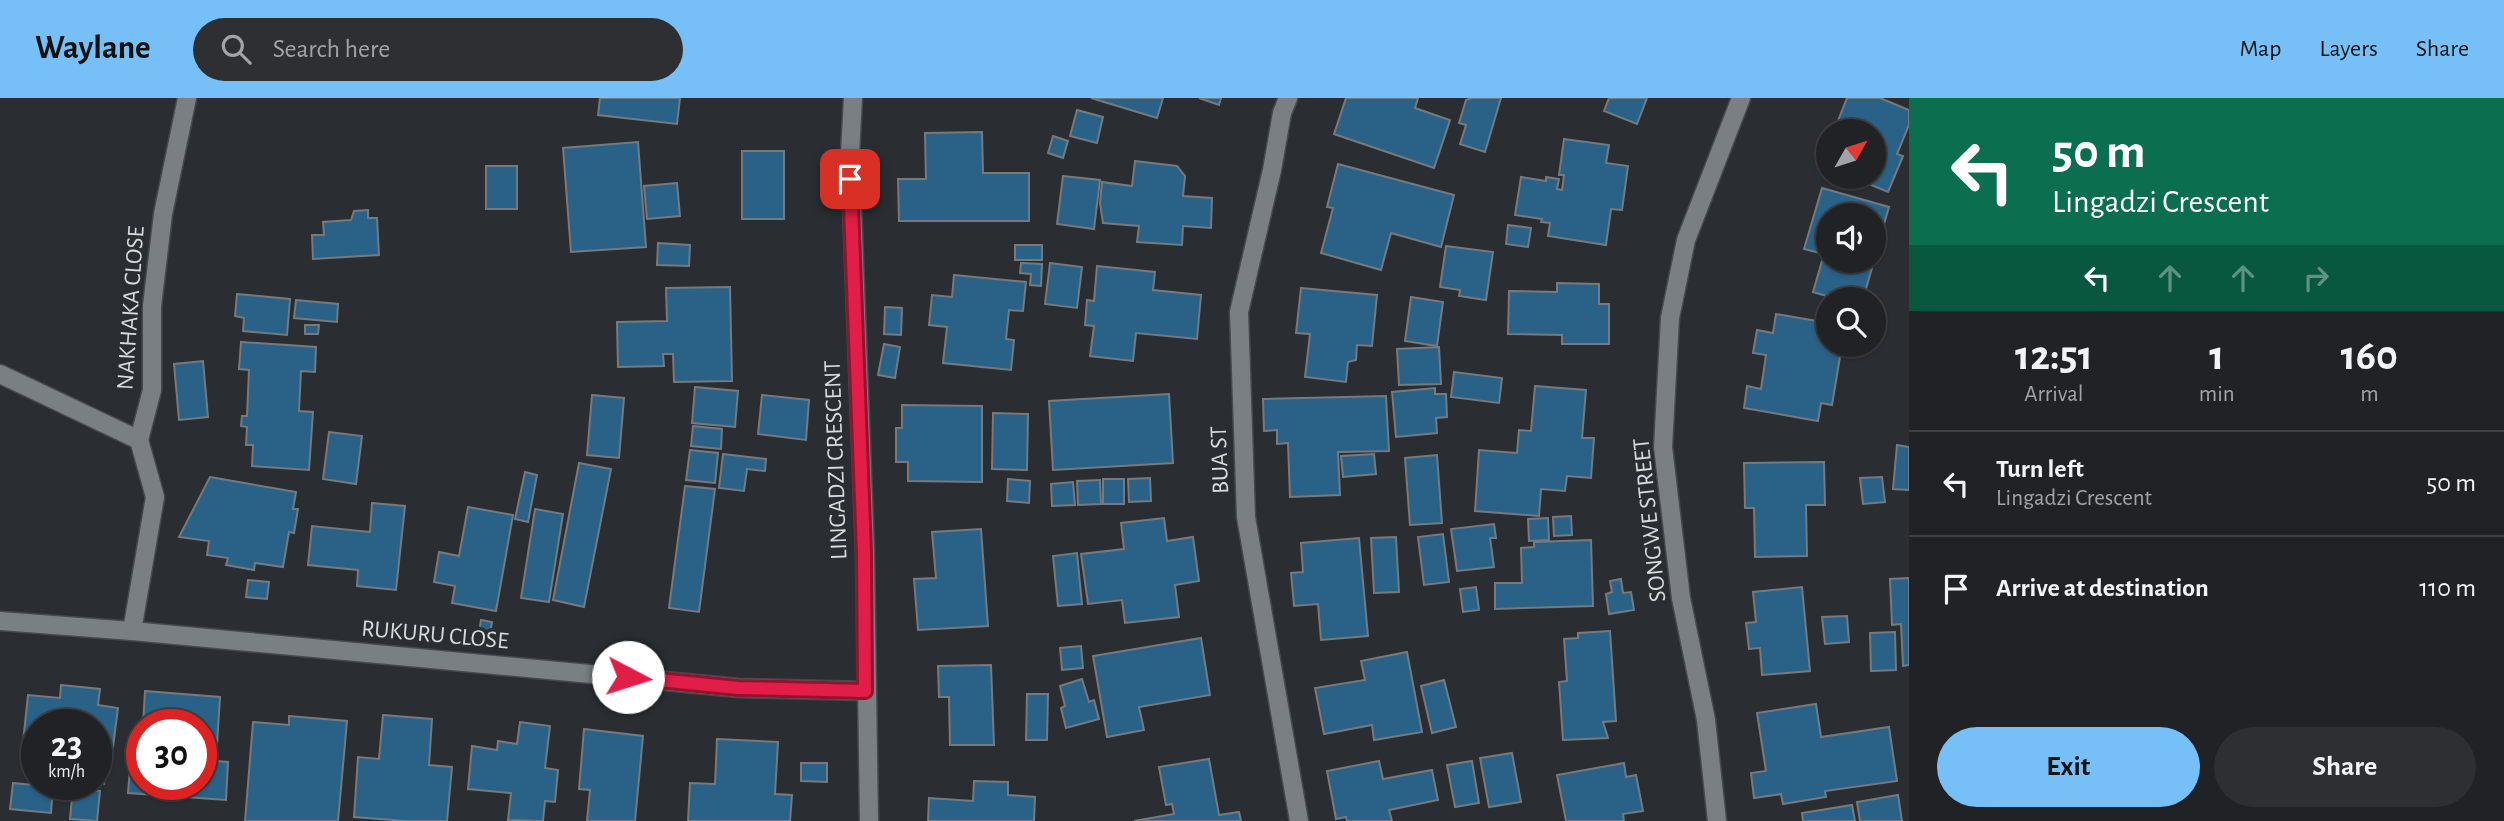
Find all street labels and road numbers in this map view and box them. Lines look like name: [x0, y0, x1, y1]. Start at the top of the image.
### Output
street label: NAKHAKA CLOSE: [113, 225, 149, 391]
street label: LINGADZI CRESCENT: [821, 359, 851, 560]
street label: BUA ST: [1207, 425, 1233, 494]
street label: SONGWE STREET: [1629, 437, 1671, 603]
street label: RUKURU CLOSE: [360, 617, 510, 653]

